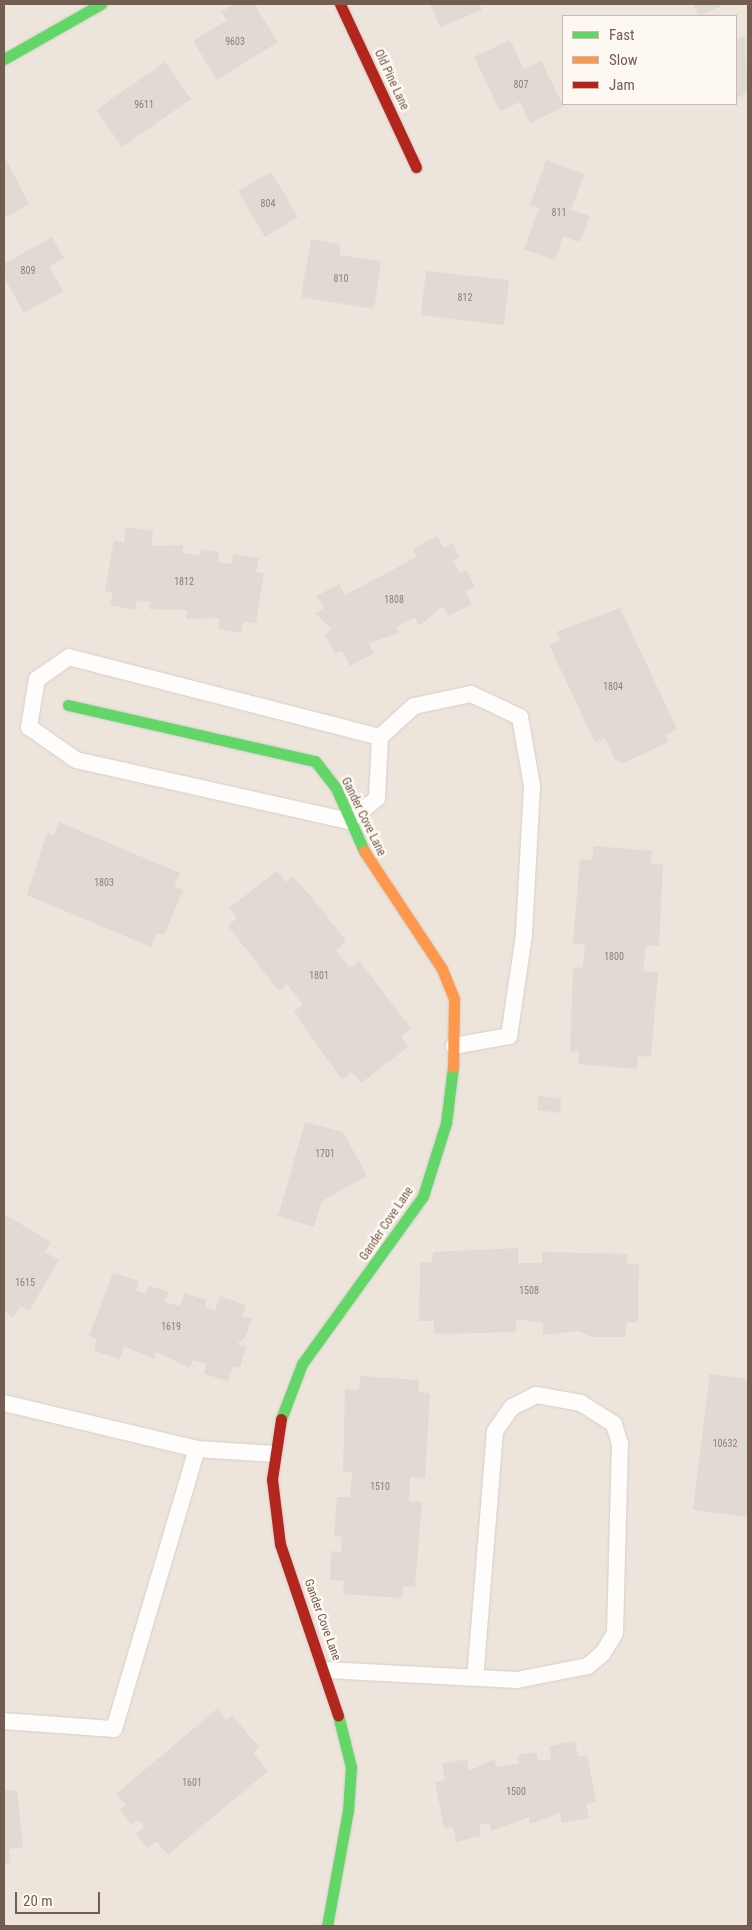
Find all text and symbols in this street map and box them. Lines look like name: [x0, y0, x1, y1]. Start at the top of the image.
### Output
legend: [562, 15, 737, 105]
text: Fast: [609, 26, 634, 44]
house number: 9603: [225, 36, 245, 48]
street label: Old Pine Lane: [371, 47, 411, 113]
text: Slow: [609, 51, 638, 69]
text: Jam: [609, 76, 635, 94]
house number: 807: [514, 79, 528, 91]
house number: 9611: [134, 99, 154, 111]
house number: 804: [261, 198, 275, 210]
house number: 811: [552, 207, 566, 219]
house number: 809: [21, 265, 35, 277]
house number: 810: [334, 273, 348, 285]
house number: 812: [458, 292, 472, 304]
house number: 1812: [174, 576, 194, 588]
house number: 1808: [384, 594, 404, 606]
house number: 1804: [603, 681, 623, 693]
street label: Gander Cove Lane: [338, 775, 388, 859]
house number: 1803: [94, 877, 114, 889]
house number: 1800: [604, 951, 624, 963]
house number: 1801: [309, 970, 329, 982]
house number: 1701: [315, 1148, 335, 1160]
street label: Gander Cove Lane: [357, 1184, 417, 1264]
house number: 1615: [15, 1277, 35, 1289]
house number: 1508: [519, 1285, 539, 1297]
house number: 1619: [161, 1321, 181, 1333]
house number: 10632: [713, 1438, 737, 1450]
house number: 1510: [370, 1481, 390, 1493]
street label: Gander Cove Lane: [301, 1577, 343, 1663]
house number: 1601: [182, 1777, 202, 1789]
house number: 1500: [506, 1786, 526, 1798]
scale bar: [18, 1882, 102, 1914]
text: 20 m: [23, 1892, 53, 1910]

